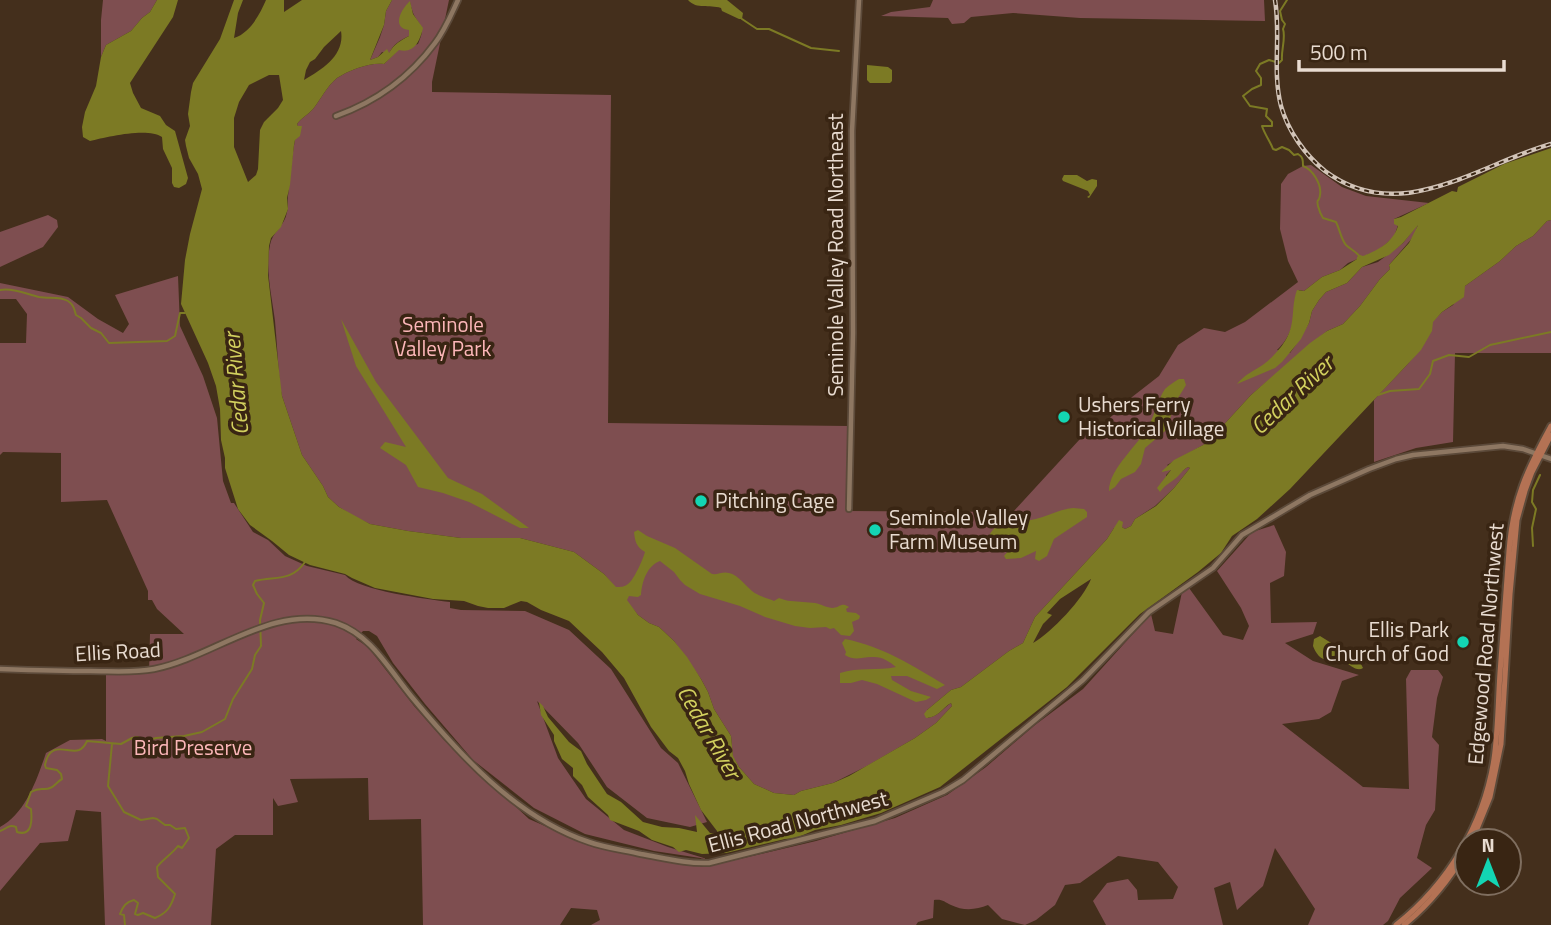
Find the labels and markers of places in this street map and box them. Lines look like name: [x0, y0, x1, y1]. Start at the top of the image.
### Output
place label: Ushers Ferry Historical Village: [1078, 388, 1224, 444]
marker: Ushers Ferry Historical Village: [1056, 409, 1072, 425]
place label: Pitching Cage: [715, 484, 835, 516]
marker: Pitching Cage: [693, 493, 709, 509]
place label: Seminole Valley Farm Museum: [889, 501, 1028, 557]
marker: Seminole Valley Farm Museum: [867, 522, 883, 538]
place label: Ellis Park Church of God: [1325, 613, 1449, 669]
marker: Ellis Park Church of God: [1455, 634, 1471, 650]

